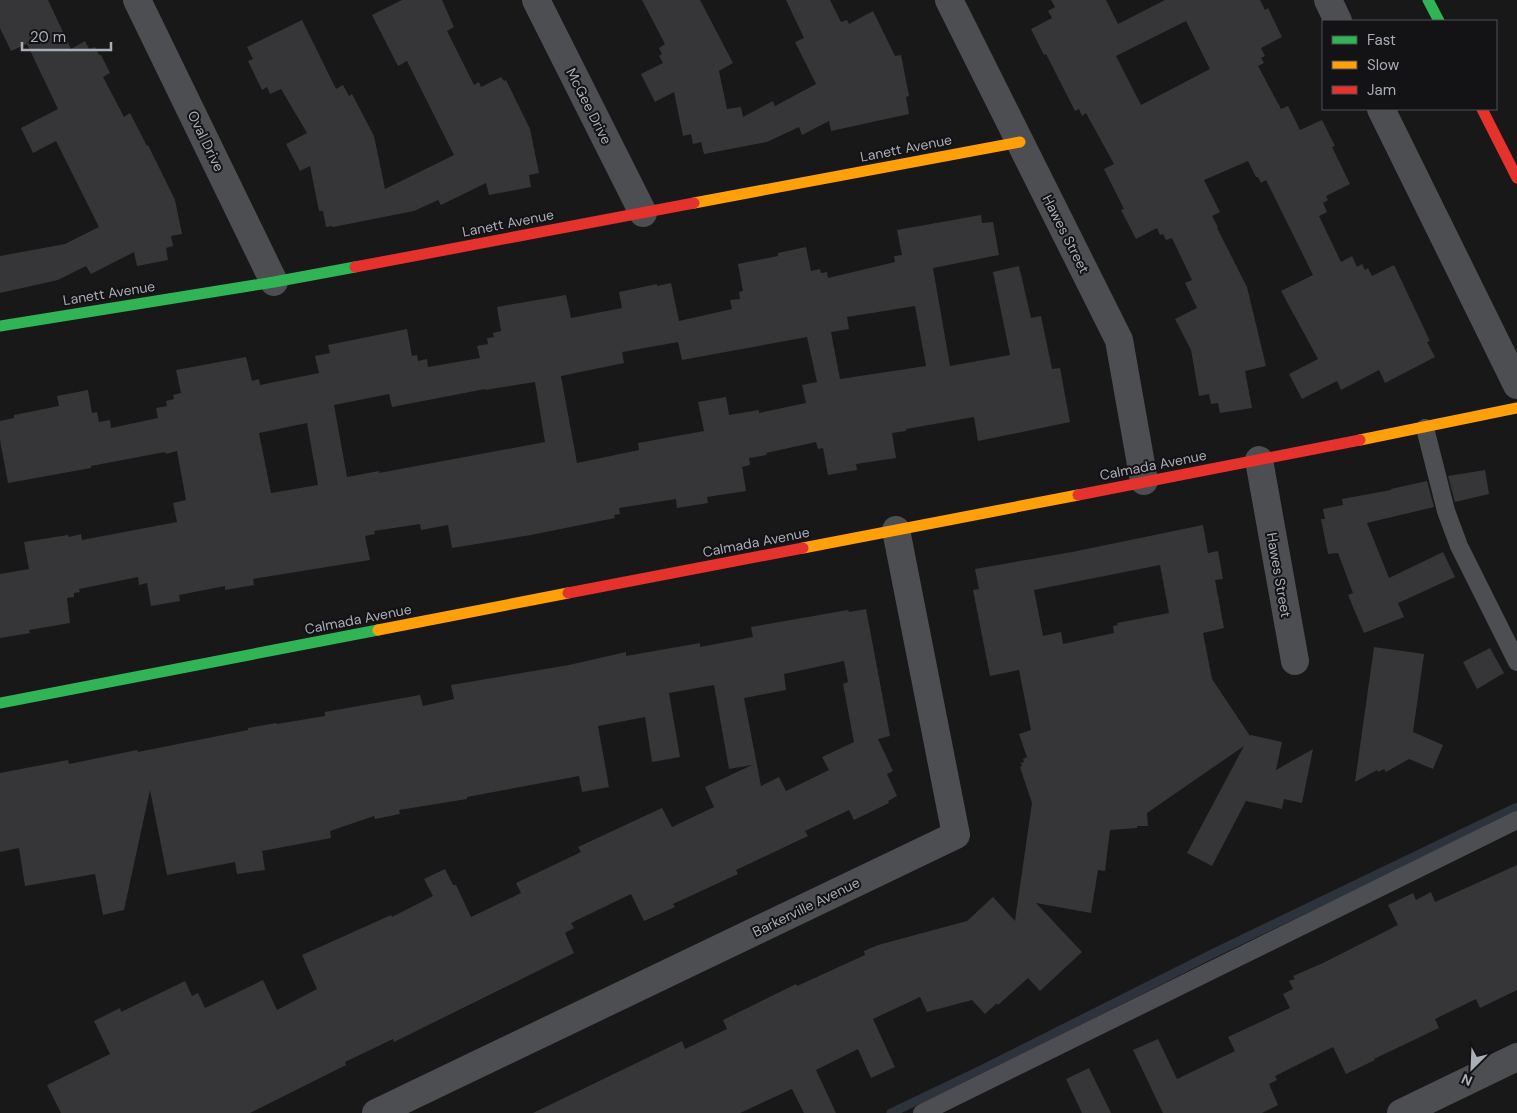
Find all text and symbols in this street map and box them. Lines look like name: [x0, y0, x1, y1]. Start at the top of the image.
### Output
scale bar: [22, 20, 111, 52]
legend: [1322, 20, 1497, 110]
text: 20 m: [30, 27, 66, 47]
text: Fast: [1367, 30, 1396, 50]
text: Slow: [1367, 55, 1400, 75]
street label: McGee Drive: [562, 65, 616, 147]
text: Jam: [1367, 80, 1396, 100]
street label: Oval Drive: [184, 108, 228, 174]
street label: Lanett Avenue: [859, 130, 953, 166]
street label: Hawes Street: [1039, 192, 1093, 276]
street label: Lanett Avenue: [461, 205, 555, 241]
street label: Lanett Avenue: [62, 277, 156, 309]
street label: Calmada Avenue: [1098, 446, 1208, 484]
street label: Calmada Avenue: [701, 523, 811, 561]
street label: Hawes Street: [1263, 531, 1295, 619]
street label: Calmada Avenue: [303, 600, 413, 638]
street label: Barkerville Avenue: [749, 873, 863, 941]
north arrow: [1447, 1043, 1497, 1093]
text: N: [1458, 1070, 1475, 1090]

